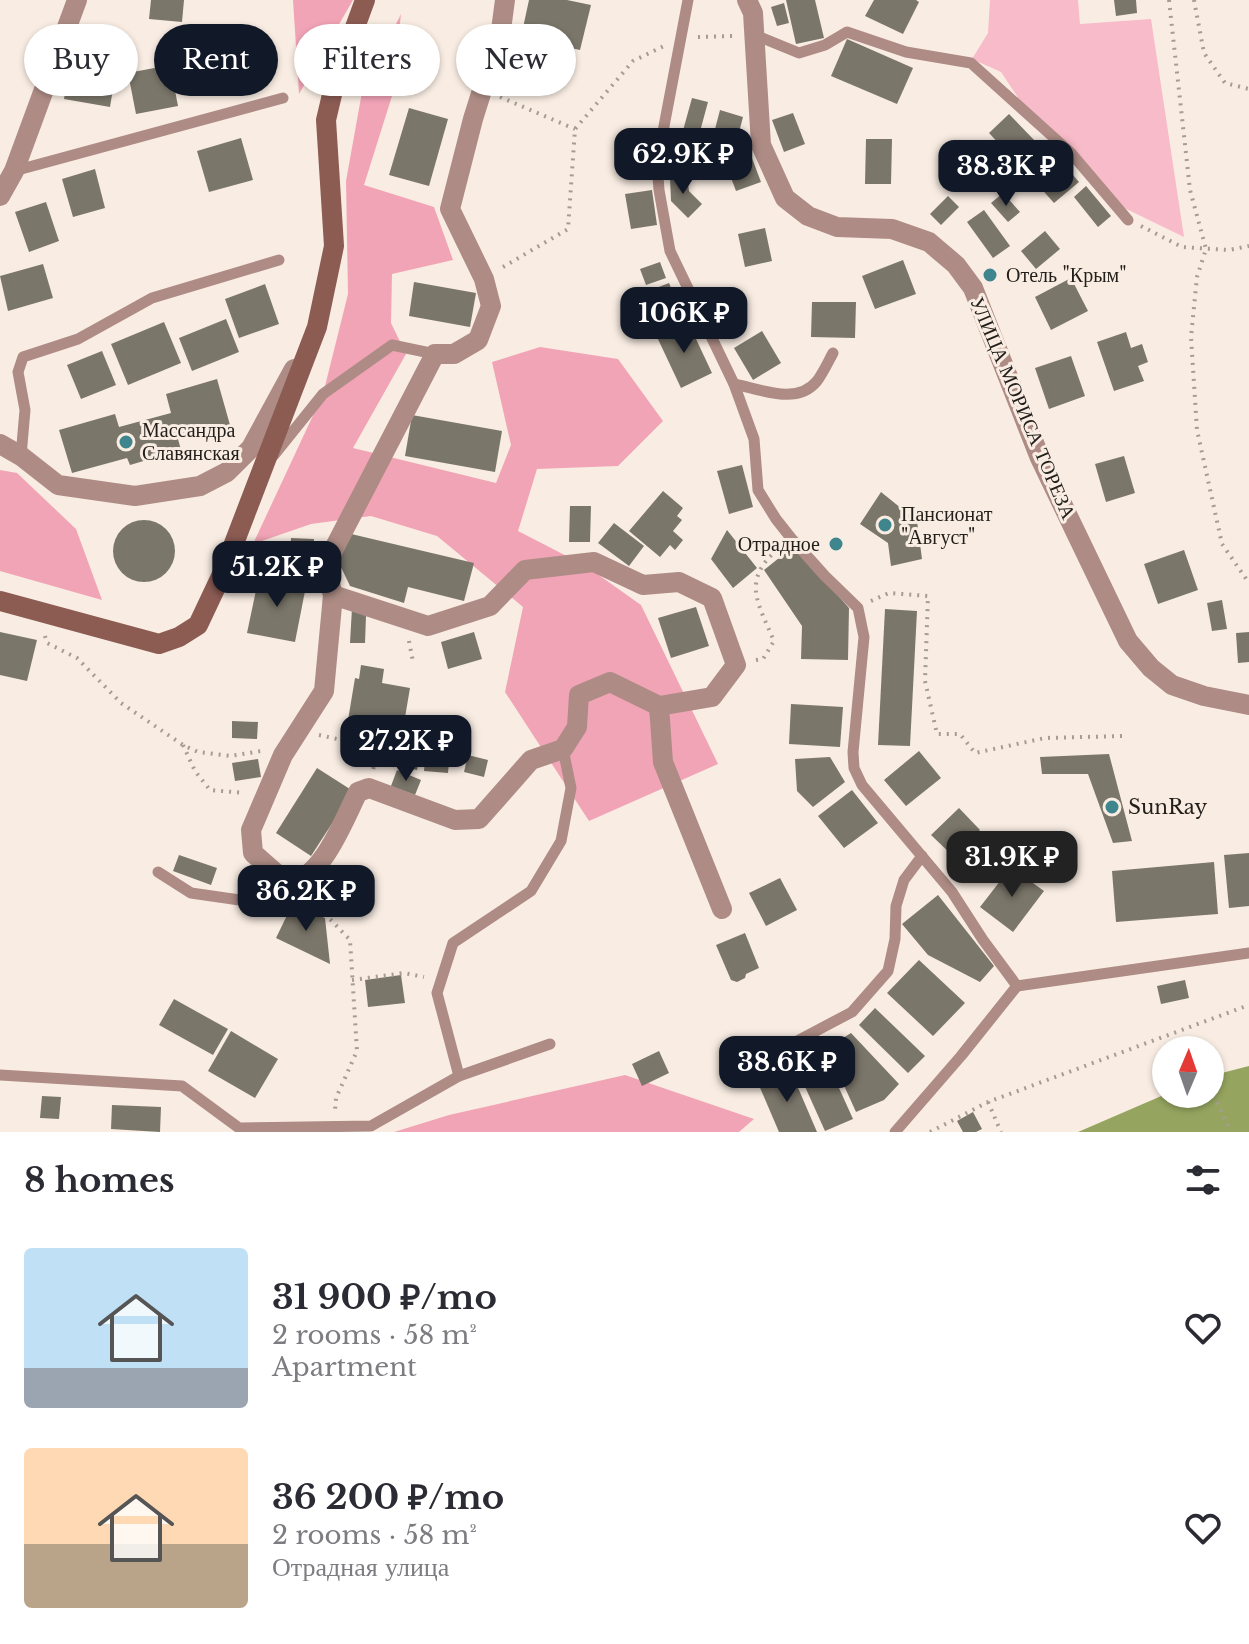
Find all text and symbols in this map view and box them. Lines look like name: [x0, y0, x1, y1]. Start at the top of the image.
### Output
chip: Buy: [24, 24, 138, 96]
chip: Rent: [154, 24, 278, 96]
chip: Filters: [294, 24, 440, 96]
chip: New: [456, 24, 576, 96]
pin: 62.9K ₽: [609, 128, 757, 196]
text: 62.9K ₽: [632, 138, 734, 170]
pin: 38.3K ₽: [932, 140, 1080, 208]
text: 38.3K ₽: [956, 150, 1056, 182]
place label: Отель "Крым": [1006, 263, 1127, 287]
marker: Отель "Крым": [981, 266, 999, 284]
pin: 106K ₽: [619, 287, 749, 355]
street label: УЛИЦА МОРИСА ТОРЕЗА: [965, 293, 1081, 523]
text: 106K ₽: [638, 297, 730, 329]
place label: Массандра Славянская: [142, 418, 240, 465]
marker: Массандра Славянская: [117, 433, 135, 451]
place label: Пансионат "Август": [901, 502, 993, 549]
marker: Пансионат "Август": [876, 516, 894, 534]
place label: Отрадное: [738, 532, 820, 556]
marker: Отрадное: [827, 535, 845, 553]
pin: 51.2K ₽: [203, 541, 351, 609]
text: 51.2K ₽: [230, 551, 324, 583]
pin: 27.2K ₽: [332, 715, 480, 783]
text: 27.2K ₽: [358, 725, 454, 757]
place label: SunRay: [1128, 795, 1208, 819]
marker: SunRay: [1103, 798, 1121, 816]
pin: 31.9K ₽: [938, 831, 1086, 899]
text: 31.9K ₽: [964, 841, 1060, 873]
pin: 36.2K ₽: [232, 865, 380, 933]
text: 36.2K ₽: [256, 875, 356, 907]
pin: 38.6K ₽: [713, 1036, 861, 1104]
north arrow: [1152, 1036, 1224, 1108]
map controls: [1152, 1036, 1224, 1108]
text: 38.6K ₽: [737, 1046, 837, 1078]
icon: filters: [1181, 1158, 1225, 1202]
text: 8 homes: [24, 1159, 175, 1201]
text: 31 900 ₽/mo: [272, 1276, 497, 1318]
icon: home: [88, 1280, 184, 1376]
icon: heart: [1181, 1306, 1225, 1350]
text: 2 rooms · 58 m²: [272, 1319, 477, 1351]
text: Apartment: [272, 1351, 417, 1383]
text: 36 200 ₽/mo: [272, 1476, 504, 1518]
icon: home: [88, 1480, 184, 1576]
icon: heart: [1181, 1506, 1225, 1550]
text: 2 rooms · 58 m²: [272, 1519, 477, 1551]
text: Отрадная улица: [272, 1551, 449, 1583]

